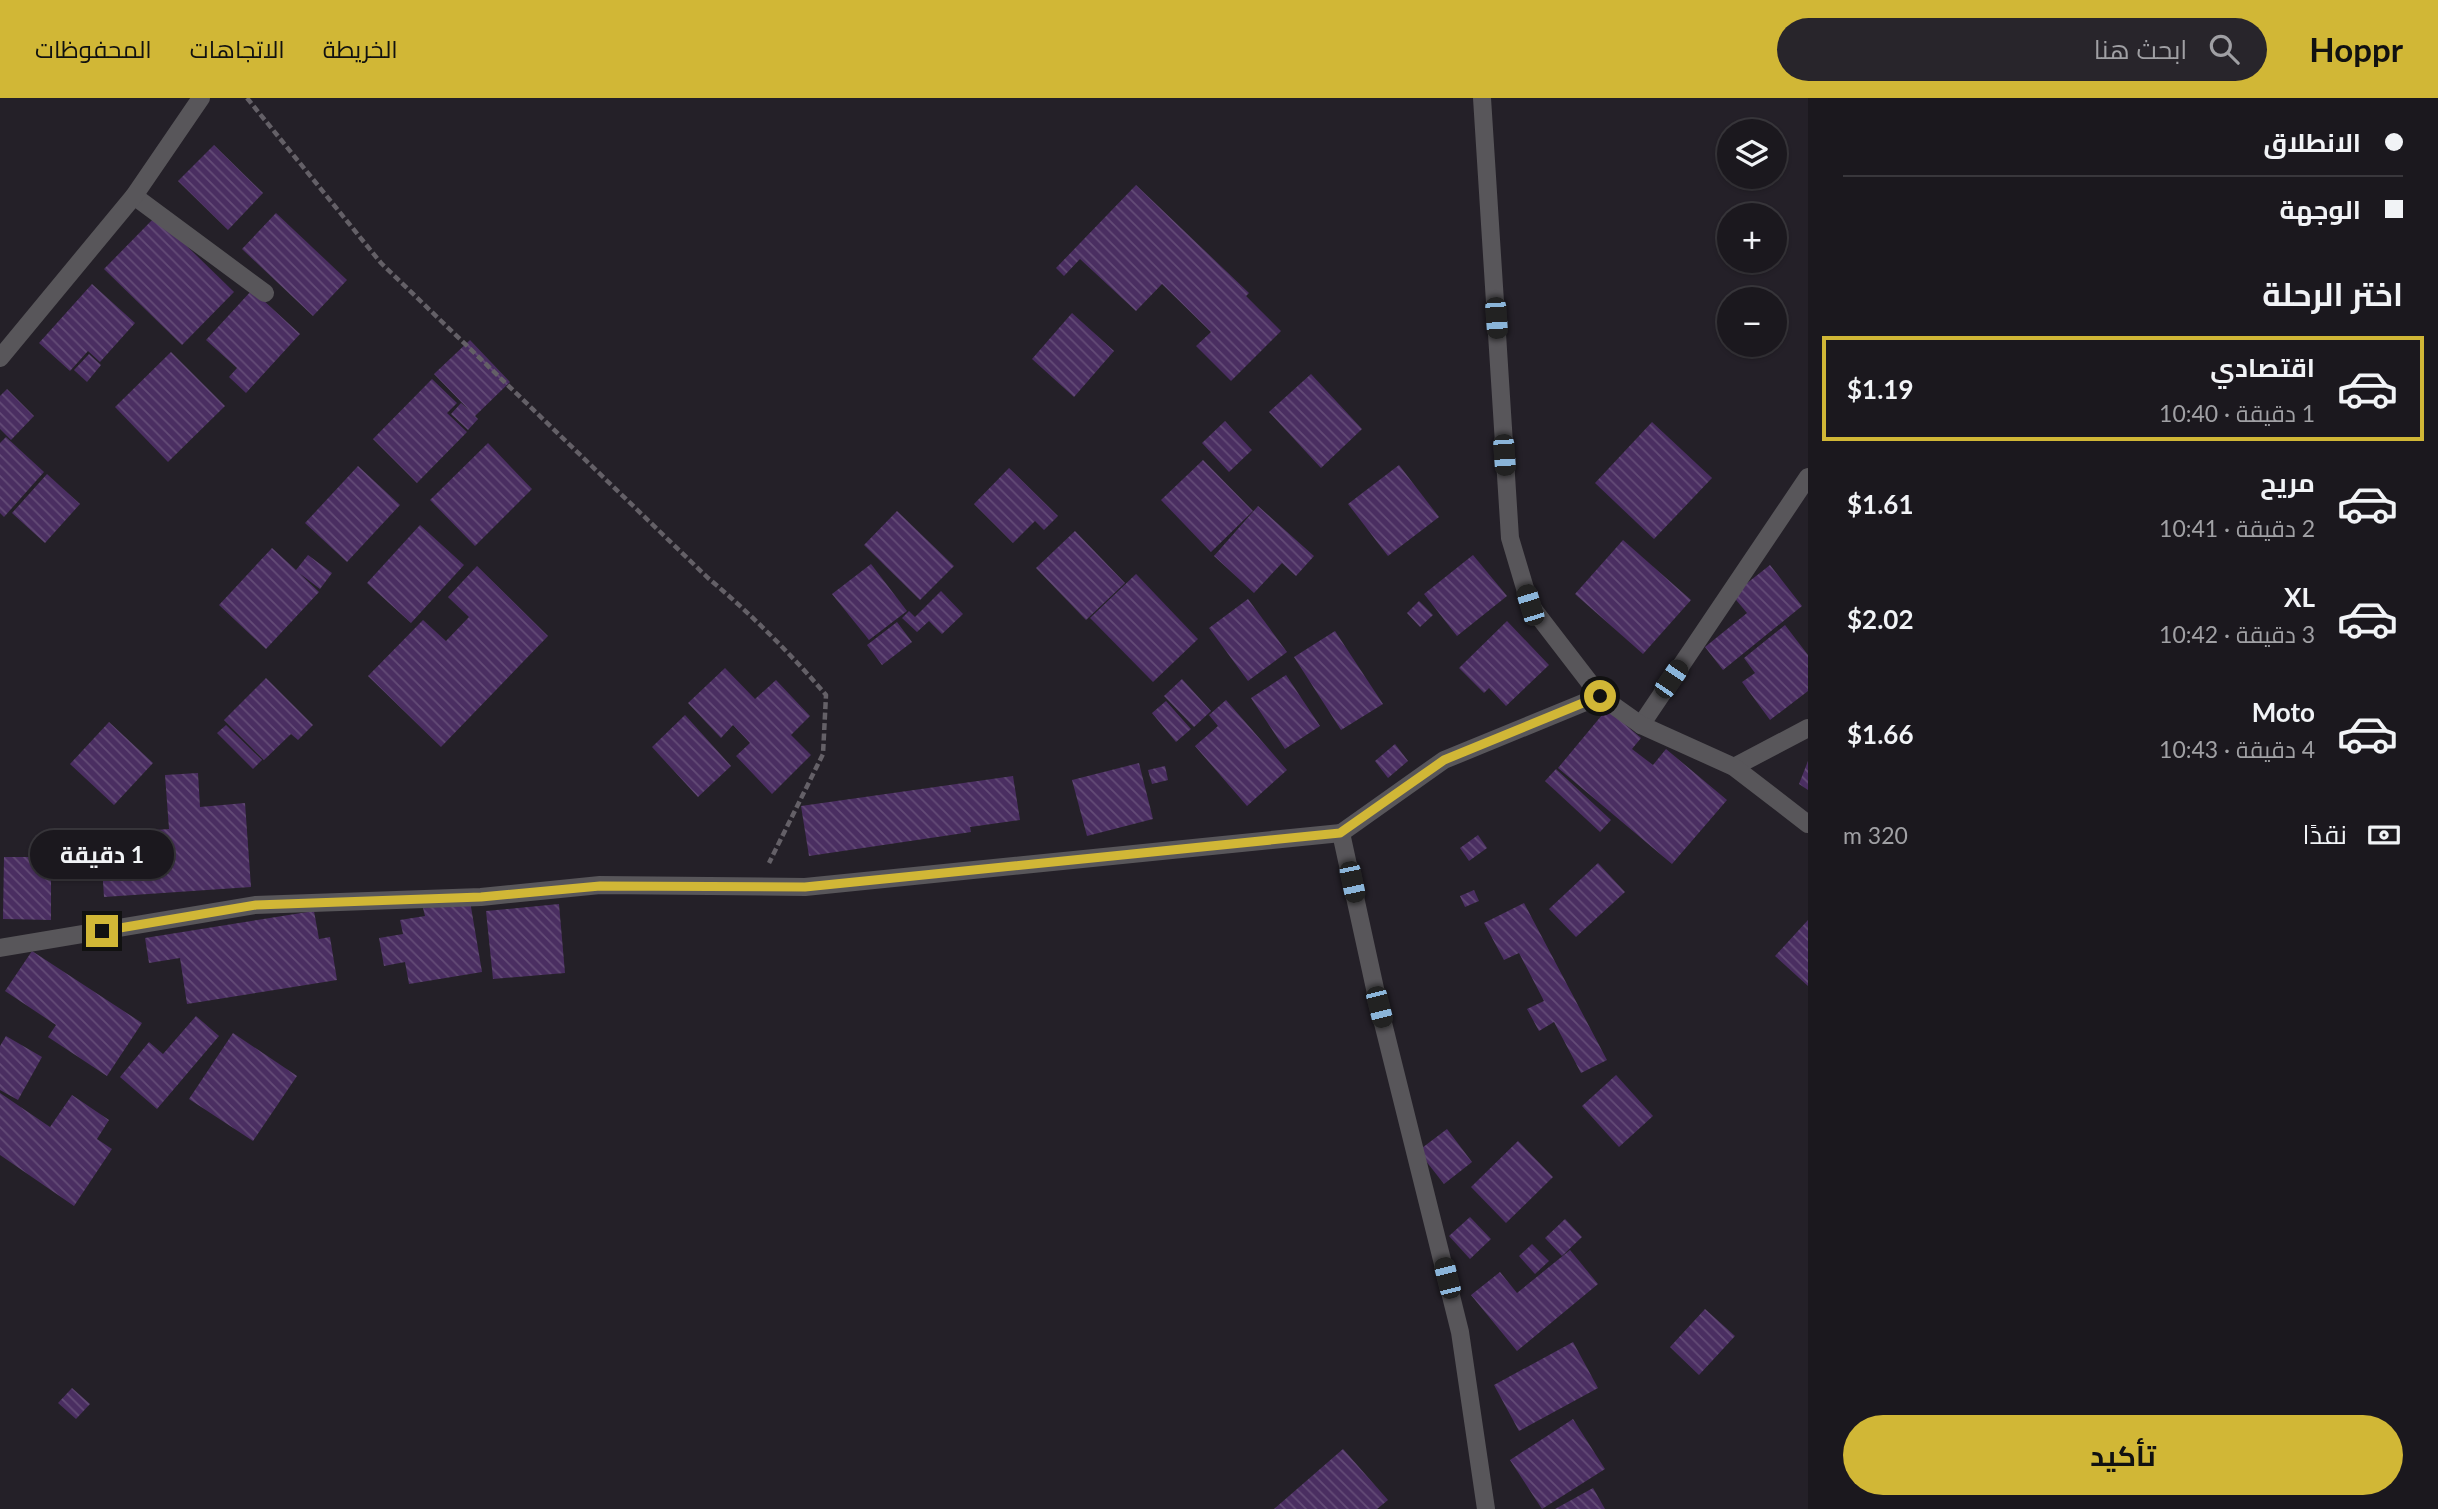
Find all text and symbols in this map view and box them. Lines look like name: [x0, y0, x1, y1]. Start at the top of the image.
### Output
search box: [1777, 18, 2267, 81]
text: Hoppr: [2309, 29, 2403, 69]
icon: search: [2205, 30, 2243, 68]
text: ابحث هنا: [2094, 33, 2187, 65]
text: المحفوظات: [35, 34, 152, 63]
text: الاتجاهات: [190, 34, 285, 63]
text: الخريطة: [323, 34, 398, 63]
map controls: [1717, 119, 1787, 357]
button: layers: [1717, 119, 1787, 189]
text: الانطلاق: [2263, 126, 2361, 158]
text: الوجهة: [2280, 193, 2361, 225]
button: +: [1717, 203, 1787, 273]
text: اختر الرحلة: [2262, 274, 2403, 313]
button: −: [1717, 287, 1787, 357]
car: [1485, 296, 1508, 340]
text: اقتصادي: [2210, 351, 2315, 383]
icon: car: [2336, 357, 2399, 420]
text: $1.19: [1847, 373, 1914, 405]
text: 1 دقيقة · 10:40: [2159, 399, 2315, 427]
car: [1493, 433, 1516, 477]
text: مريح: [2260, 466, 2315, 498]
icon: car: [2336, 472, 2399, 535]
text: $1.61: [1847, 488, 1914, 520]
text: 2 دقيقة · 10:41: [2159, 514, 2315, 542]
text: XL: [2284, 581, 2315, 613]
car: [1514, 582, 1547, 628]
icon: car: [2336, 587, 2399, 650]
text: $2.02: [1847, 603, 1914, 635]
text: 3 دقيقة · 10:42: [2159, 620, 2315, 648]
car: [1651, 656, 1692, 702]
route start: [1584, 680, 1616, 712]
text: Moto: [2252, 696, 2315, 728]
icon: car: [2336, 702, 2399, 765]
text: $1.66: [1847, 718, 1914, 750]
text: 4 دقيقة · 10:43: [2159, 735, 2315, 763]
icon: cash: [2365, 816, 2403, 854]
text: نقدًا: [2303, 818, 2347, 850]
text: 320 m: [1843, 821, 1908, 849]
callout: 1 دقيقة: [30, 830, 174, 878]
text: 1 دقيقة: [60, 840, 144, 868]
car: [1338, 859, 1367, 905]
route end: [86, 915, 118, 947]
car: [1364, 984, 1395, 1030]
car: [1432, 1255, 1463, 1301]
button: تأكيد: [1843, 1415, 2403, 1495]

